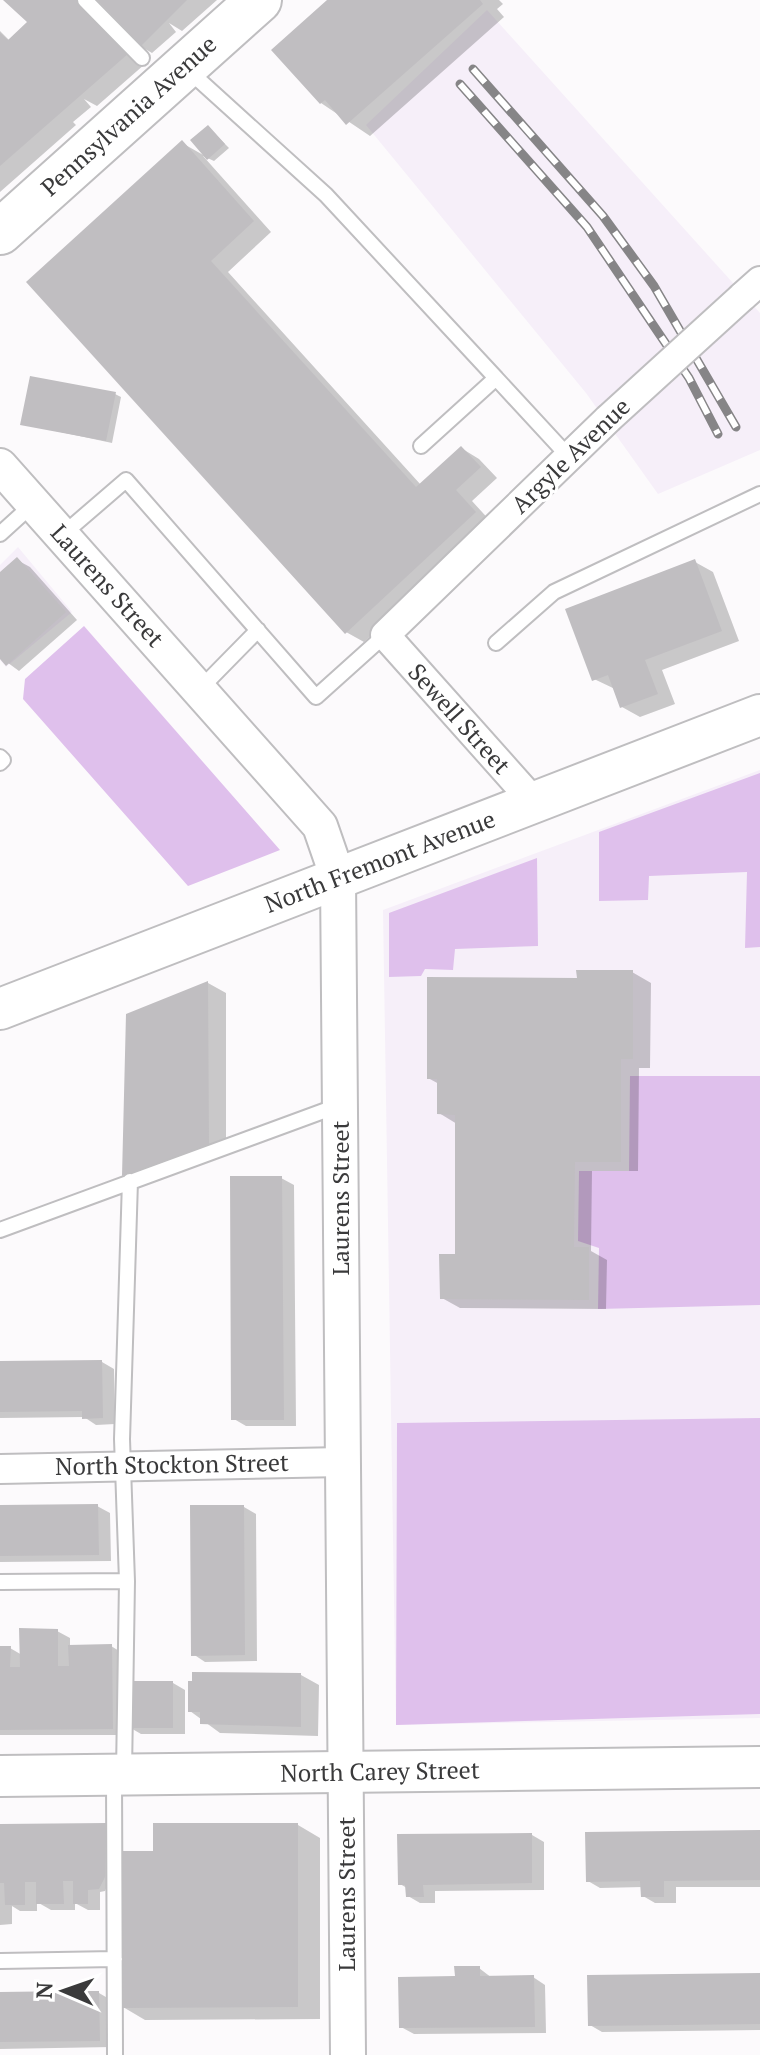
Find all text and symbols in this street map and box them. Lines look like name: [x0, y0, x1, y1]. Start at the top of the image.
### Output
street label: Pennsylvania Avenue: [34, 28, 223, 203]
street label: Argyle Avenue: [504, 390, 637, 520]
street label: Laurens Street: [44, 517, 172, 654]
street label: Sewell Street: [402, 656, 518, 781]
street label: North Fremont Avenue: [260, 802, 499, 920]
street label: Laurens Street: [324, 1120, 356, 1275]
street label: North Stockton Street: [55, 1446, 289, 1482]
street label: North Carey Street: [280, 1753, 480, 1789]
street label: Laurens Street: [330, 1816, 362, 1971]
north arrow: [24, 1951, 104, 2031]
text: N: [29, 1981, 58, 1999]

